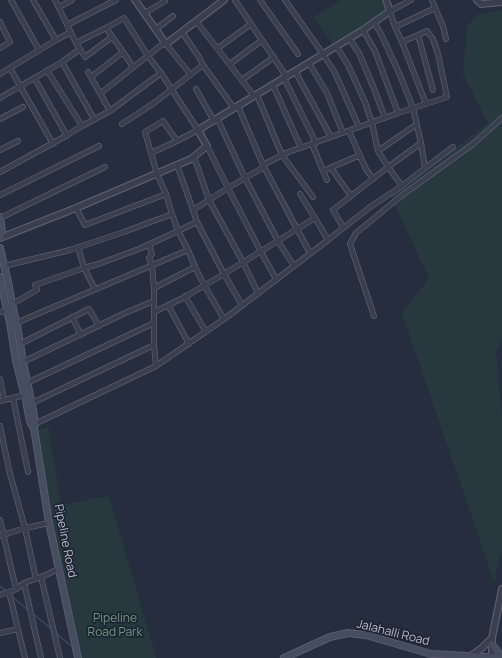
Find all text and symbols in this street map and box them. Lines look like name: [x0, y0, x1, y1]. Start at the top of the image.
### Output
street label: Pipeline Road: [51, 503, 79, 579]
park label: Pipeline Road Park: [88, 612, 142, 640]
street label: Jalahalli Road: [355, 617, 431, 649]

